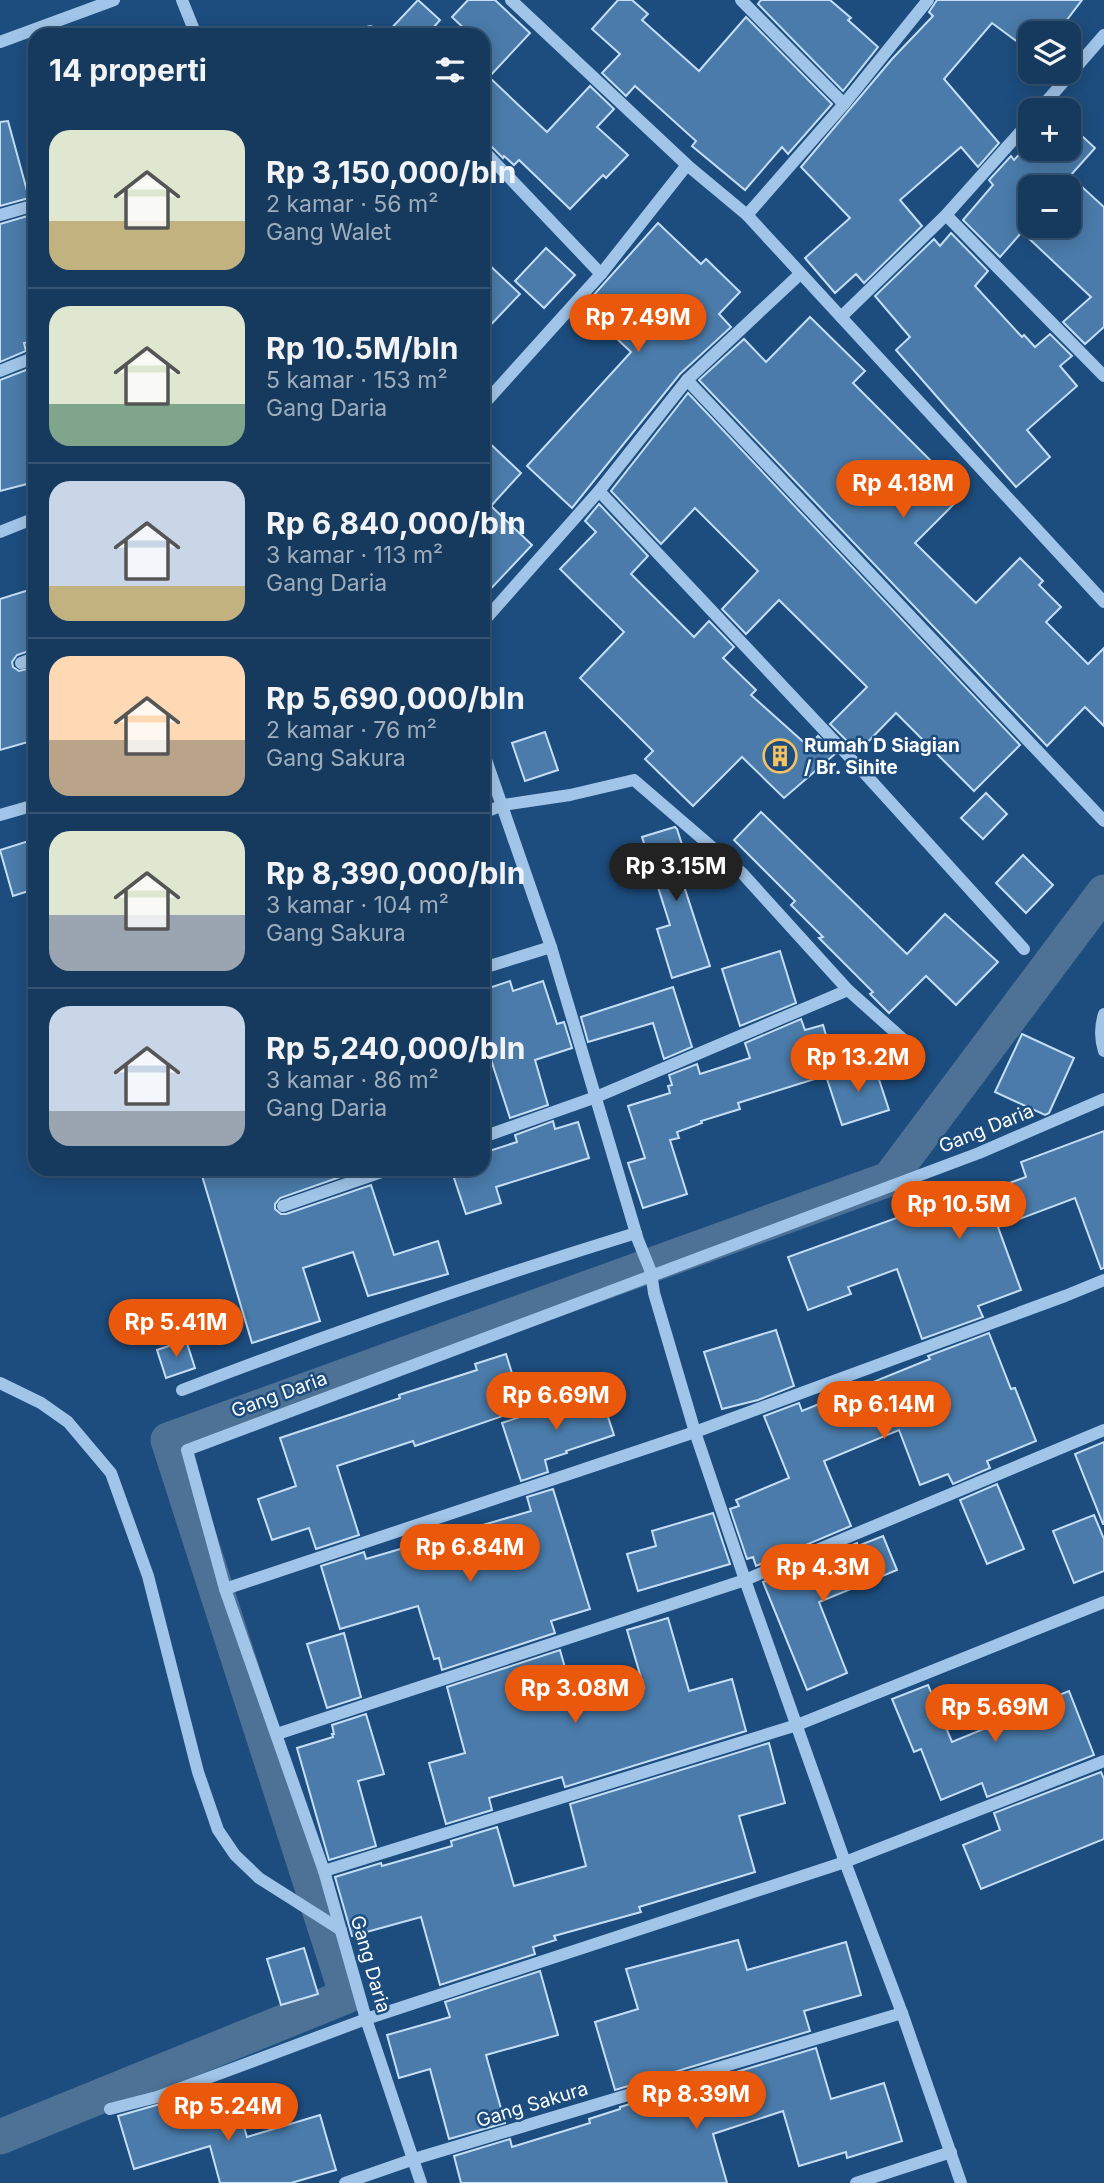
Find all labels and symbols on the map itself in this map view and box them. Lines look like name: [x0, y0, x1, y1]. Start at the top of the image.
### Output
pin: Rp 7.49M: [566, 294, 710, 354]
pin: Rp 4.18M: [831, 461, 975, 520]
place label: Rumah D Siagian / Br. Sihite: [804, 734, 960, 779]
building icon: Rumah D Siagian / Br. Sihite: [761, 737, 799, 775]
pin: Rp 3.15M: [604, 844, 748, 903]
pin: Rp 13.2M: [786, 1034, 930, 1094]
street label: Gang Daria: [935, 1099, 1037, 1158]
pin: Rp 10.5M: [887, 1182, 1031, 1241]
pin: Rp 5.41M: [104, 1300, 248, 1359]
street label: Gang Daria: [228, 1367, 330, 1422]
pin: Rp 6.69M: [484, 1372, 628, 1432]
pin: Rp 6.14M: [812, 1382, 956, 1441]
pin: Rp 6.84M: [398, 1524, 542, 1584]
pin: Rp 4.3M: [758, 1544, 888, 1604]
pin: Rp 3.08M: [503, 1666, 647, 1725]
pin: Rp 5.69M: [923, 1684, 1067, 1744]
street label: Gang Daria: [346, 1913, 395, 2015]
pin: Rp 8.39M: [624, 2072, 768, 2131]
street label: Gang Sakura: [474, 2077, 591, 2132]
pin: Rp 5.24M: [156, 2084, 300, 2143]

